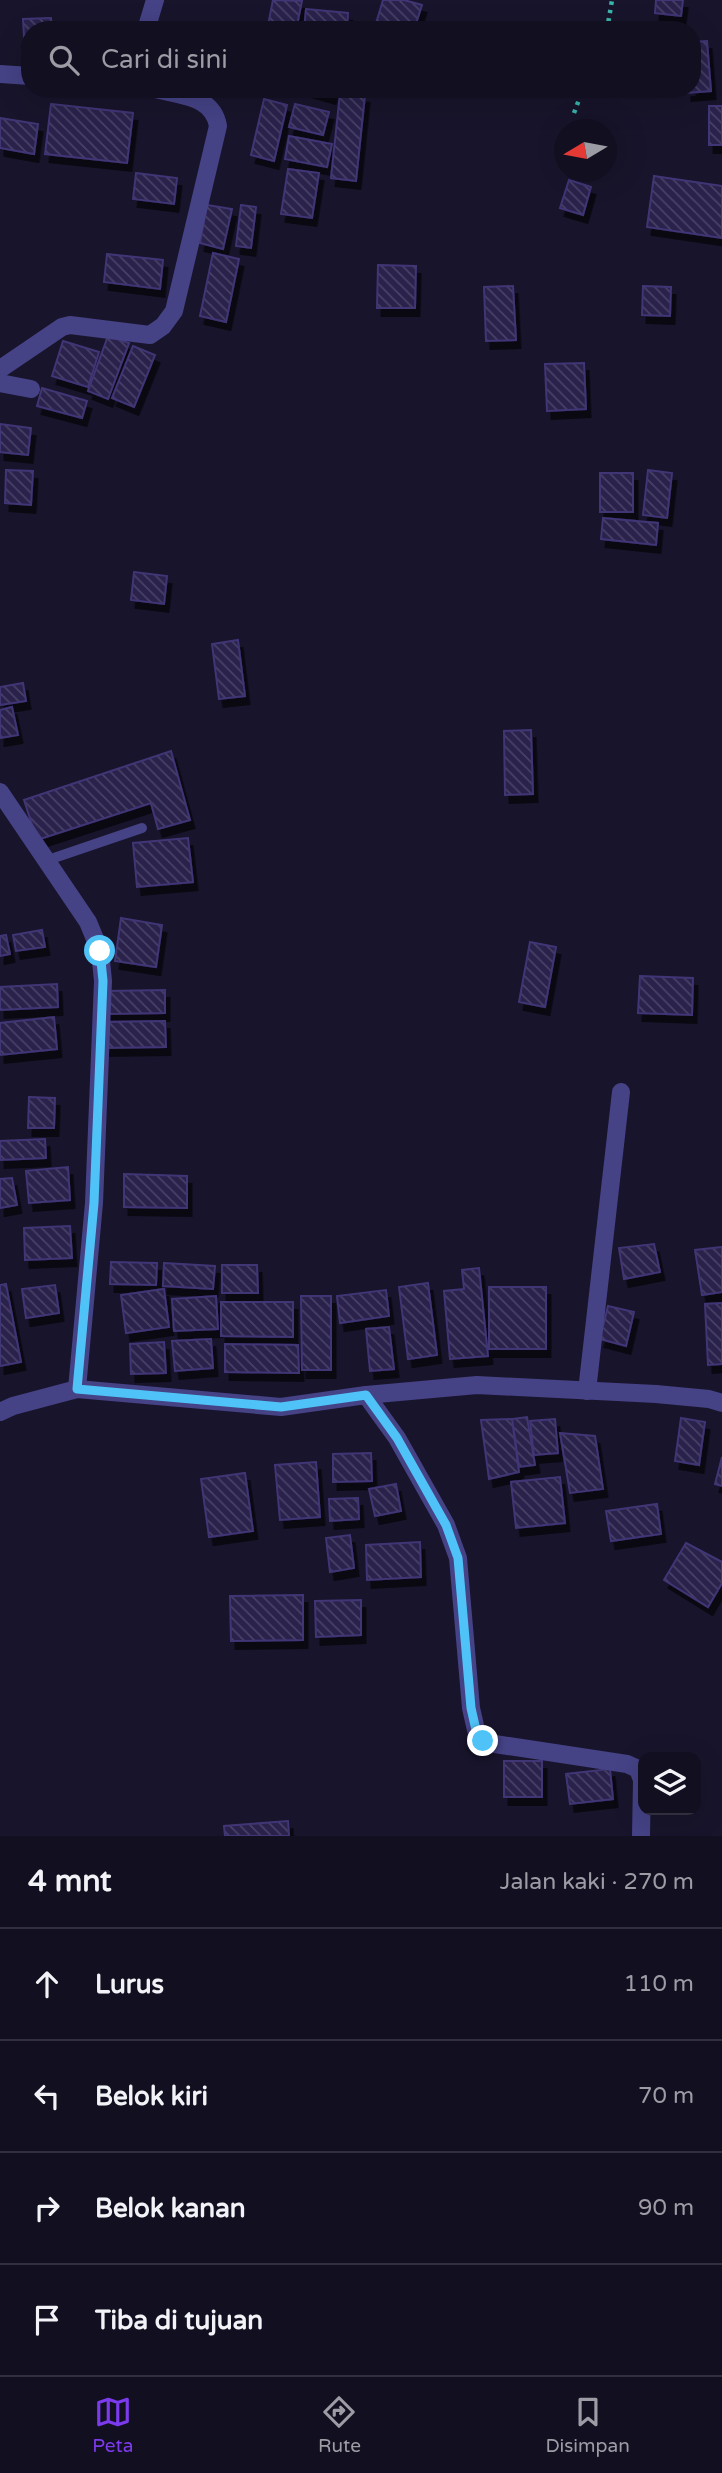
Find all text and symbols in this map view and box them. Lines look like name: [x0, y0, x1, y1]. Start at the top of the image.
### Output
search box: [21, 21, 701, 98]
icon: search: [45, 41, 83, 79]
text: Cari di sini: [101, 44, 228, 75]
north arrow: [554, 119, 617, 182]
route start: [84, 935, 115, 966]
route end: [467, 1725, 498, 1756]
map controls: [638, 1752, 701, 1815]
button: layers: [638, 1752, 701, 1815]
text: 4 mnt: [28, 1863, 112, 1900]
text: Jalan kaki · 270 m: [500, 1868, 694, 1896]
icon: ahead: [28, 1965, 66, 2003]
text: Lurus: [95, 1969, 164, 2000]
text: 110 m: [624, 1970, 694, 1998]
icon: left: [28, 2077, 66, 2115]
text: Belok kiri: [95, 2081, 208, 2112]
text: 70 m: [638, 2082, 694, 2110]
icon: right: [28, 2189, 66, 2227]
text: Belok kanan: [95, 2193, 246, 2224]
text: 90 m: [638, 2194, 694, 2222]
icon: arrive: [28, 2301, 66, 2339]
text: Tiba di tujuan: [95, 2305, 263, 2336]
tab: Peta: [92, 2393, 133, 2457]
tab: Rute: [318, 2393, 361, 2457]
tab: Disimpan: [545, 2393, 630, 2457]

